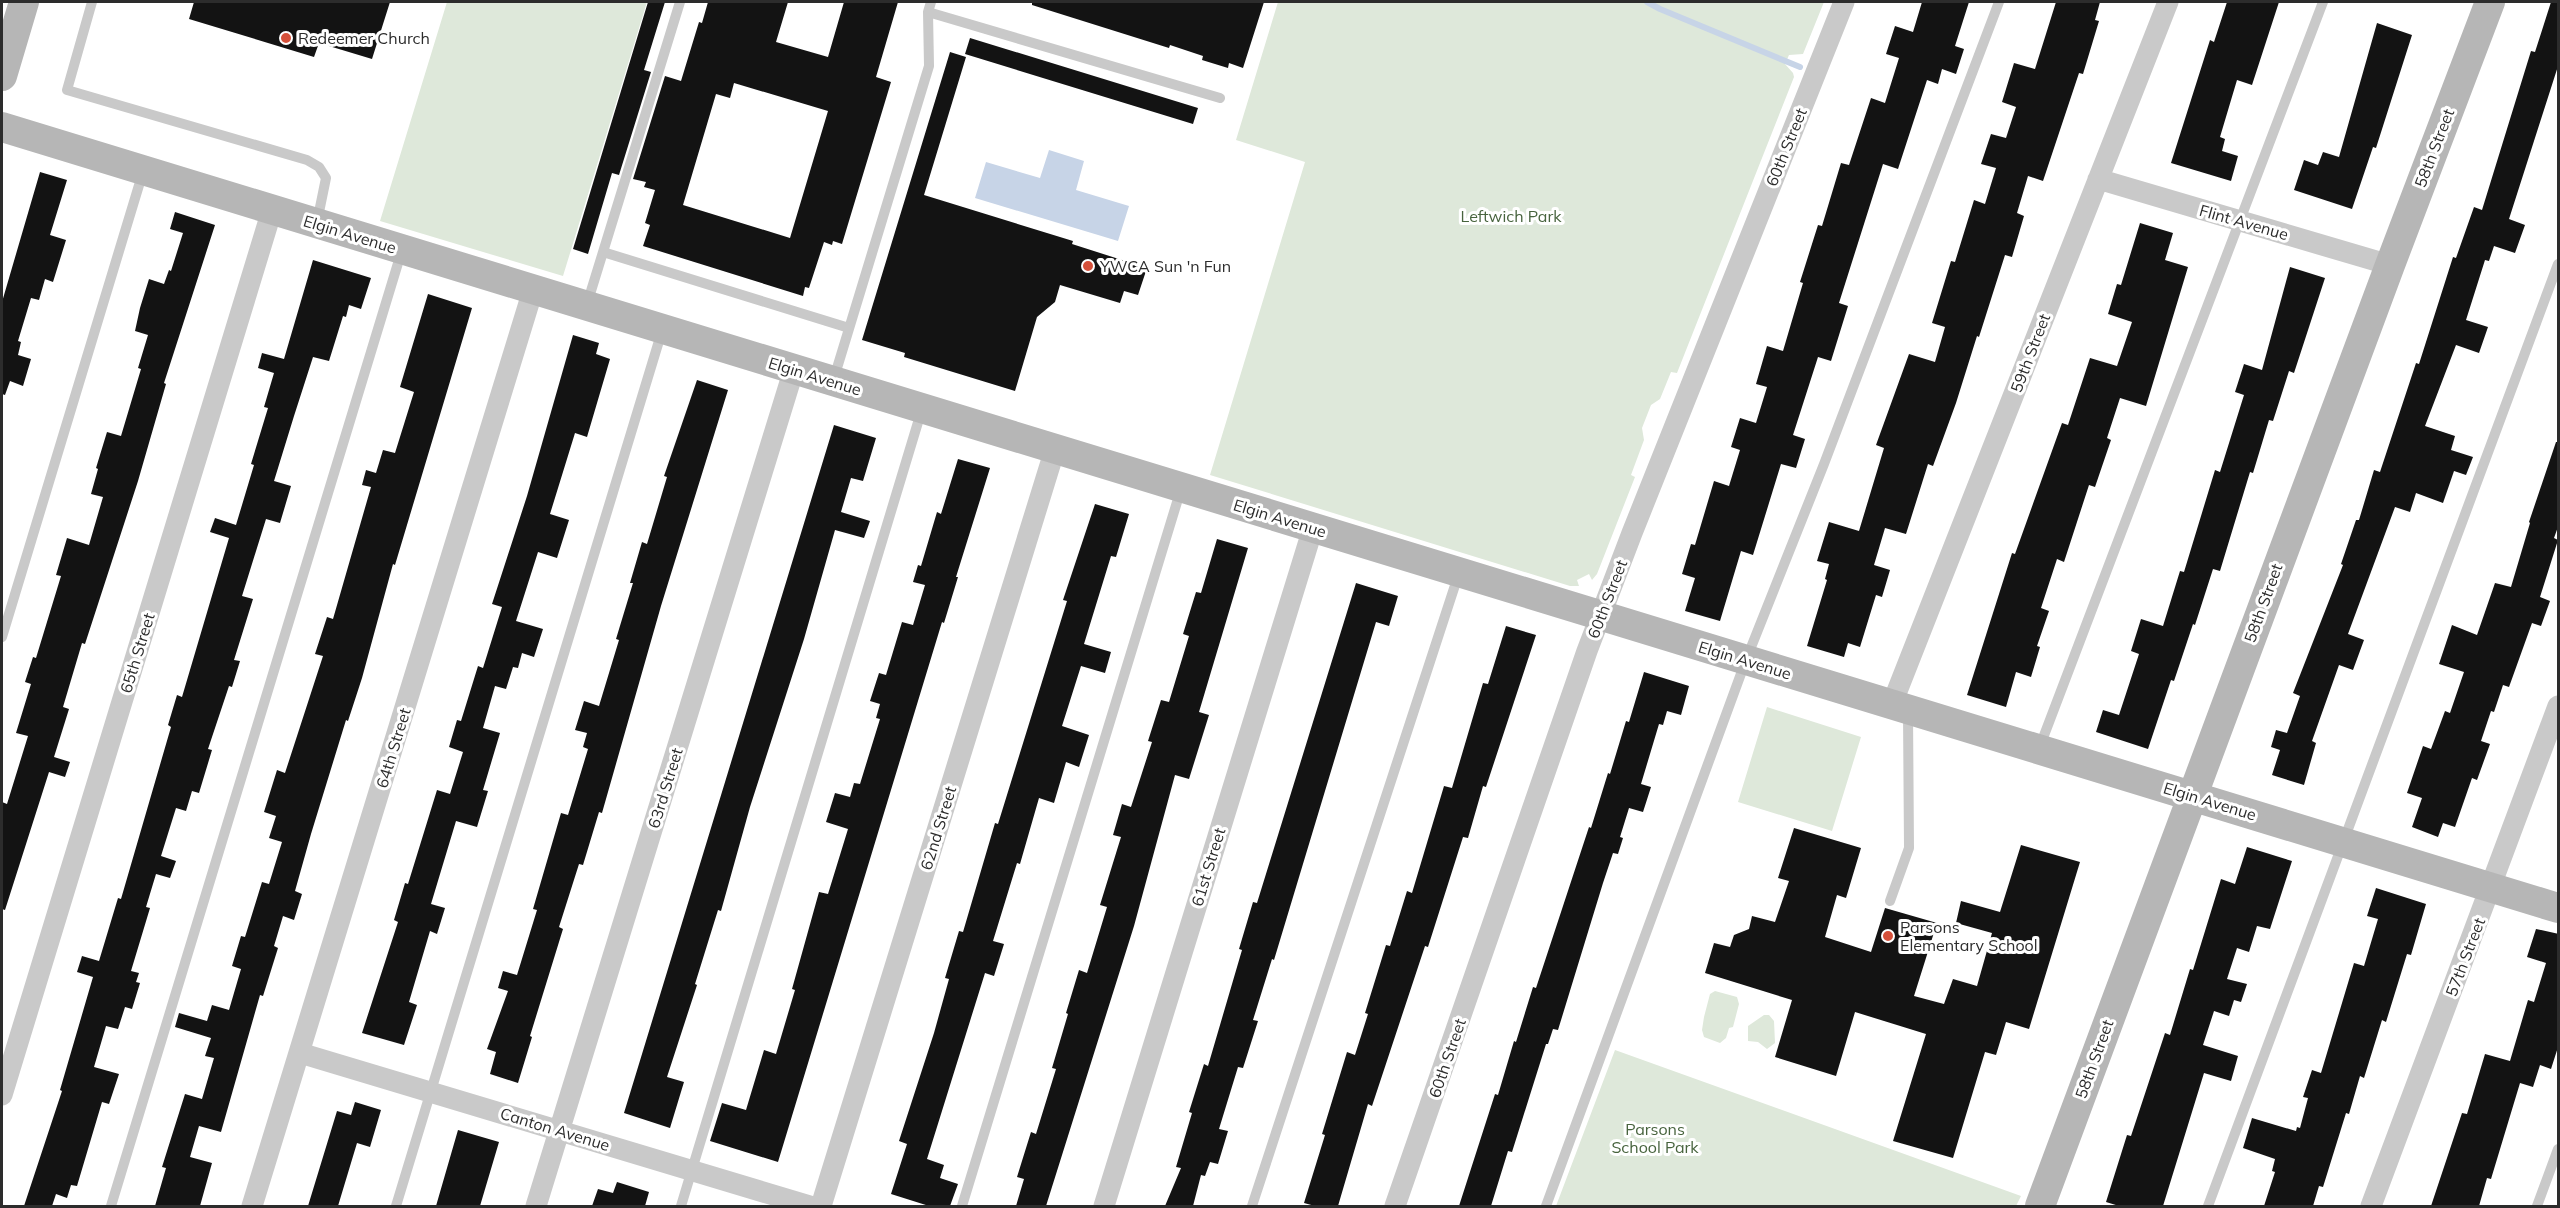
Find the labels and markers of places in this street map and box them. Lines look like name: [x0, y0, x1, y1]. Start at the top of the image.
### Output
place label: Redeemer Church: [298, 28, 430, 48]
marker: Redeemer Church: [279, 31, 293, 45]
place label: YWCA Sun 'n Fun: [1099, 256, 1231, 276]
marker: YWCA Sun 'n Fun: [1081, 259, 1095, 273]
place label: Parsons Elementary School: [1900, 917, 2038, 955]
marker: Parsons Elementary School: [1881, 929, 1895, 943]

